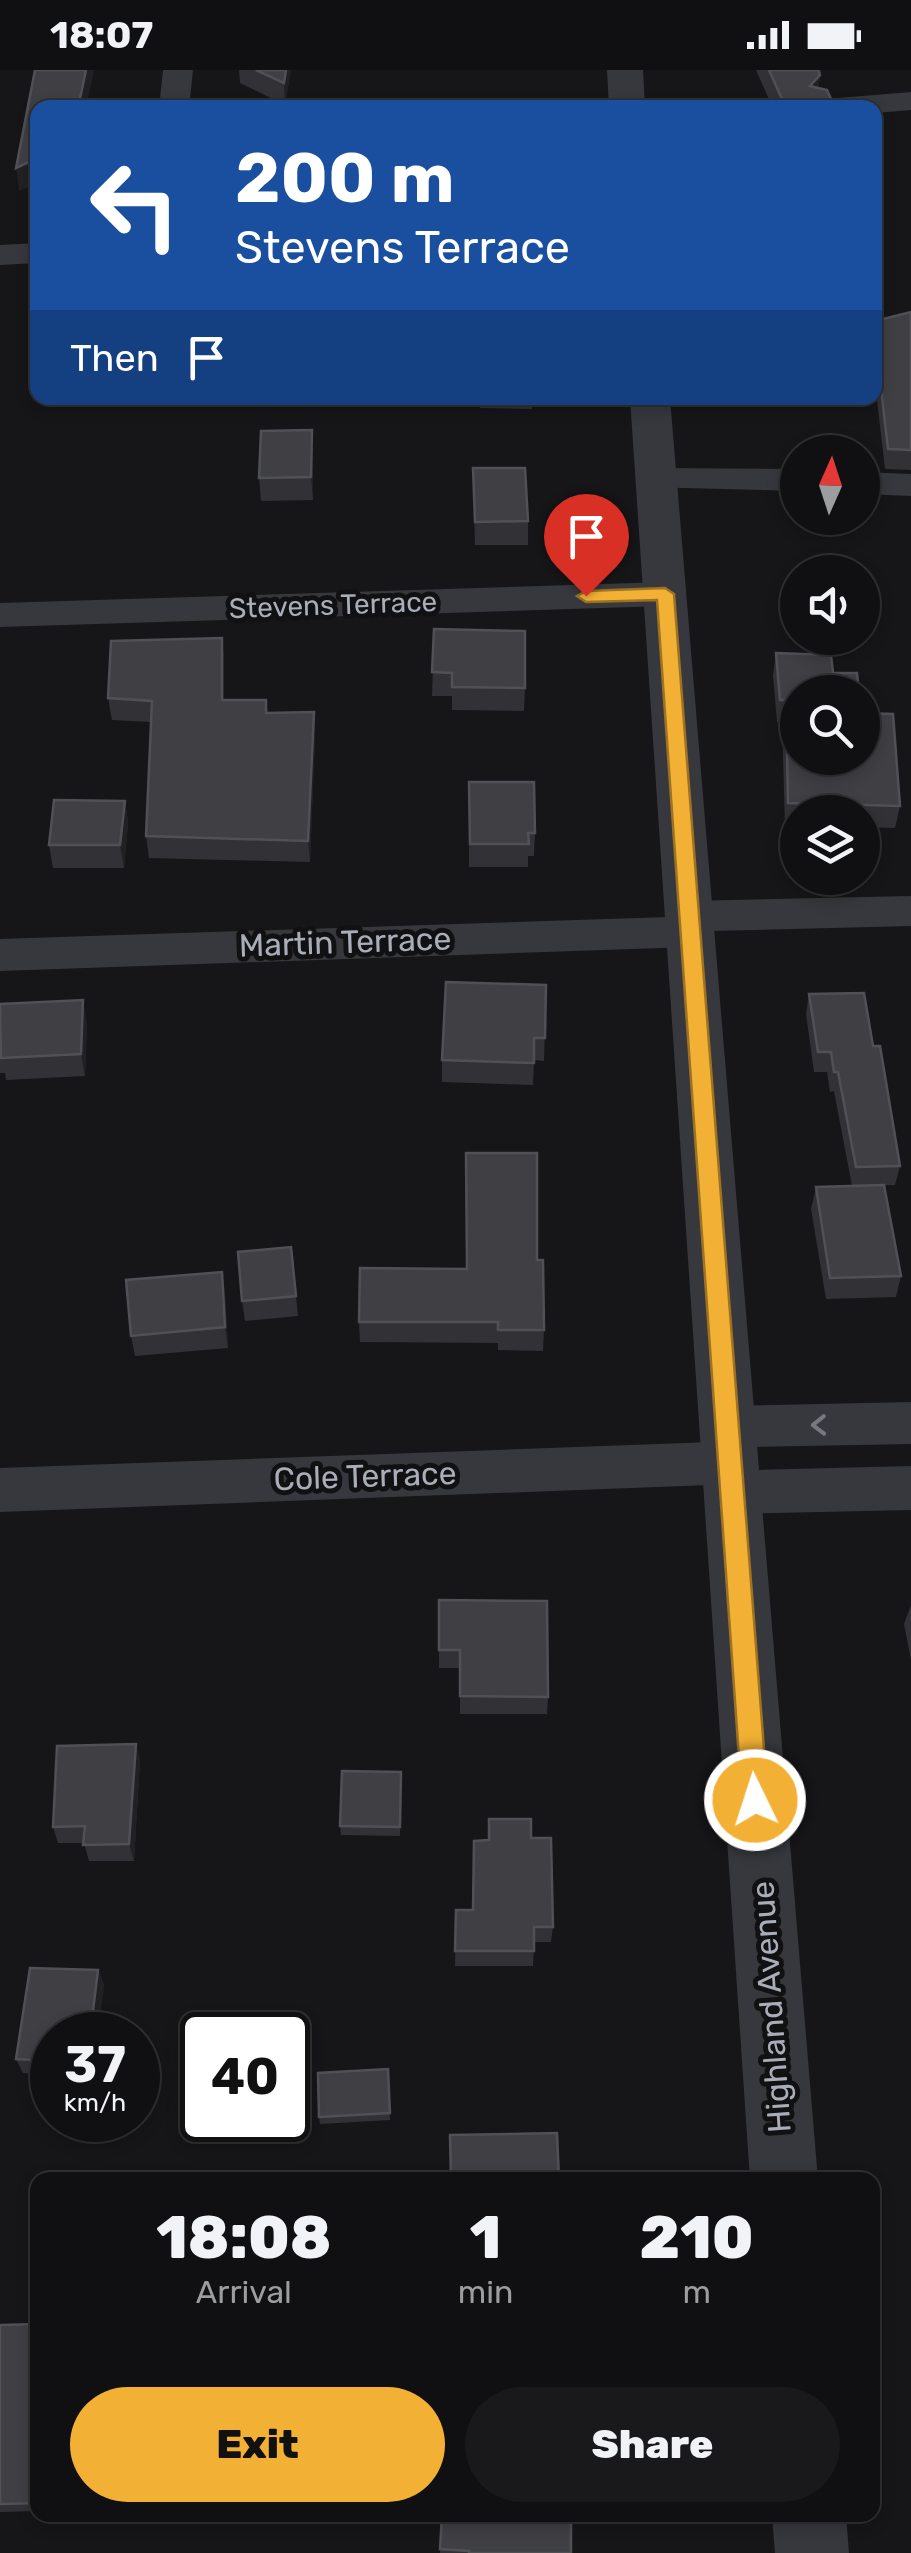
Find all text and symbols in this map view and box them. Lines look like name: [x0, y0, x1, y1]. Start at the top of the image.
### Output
text: 18:07: [50, 12, 153, 58]
text: 200 m: [235, 137, 455, 220]
icon: left: [70, 140, 200, 270]
text: Stevens Terrace: [235, 221, 570, 274]
icon: arrive: [179, 330, 234, 385]
text: Then: [70, 335, 159, 381]
north arrow: [780, 435, 880, 535]
map controls: [780, 435, 880, 895]
pin: [544, 494, 629, 597]
icon: arrive: [559, 509, 614, 564]
button: sound: [780, 555, 880, 655]
street label: Stevens Terrace: [228, 585, 438, 625]
button: search: [780, 675, 880, 775]
button: layers: [780, 795, 880, 895]
street label: Martin Terrace: [238, 919, 452, 965]
one-way arrow: [810, 1414, 826, 1436]
street label: Cole Terrace: [273, 1454, 457, 1498]
position arrow: [703, 1748, 807, 1852]
street label: Highland Avenue: [743, 1880, 799, 2134]
speed limit sign: 40: [180, 2012, 310, 2142]
text: 37: [64, 2035, 126, 2095]
text: km/h: [64, 2088, 126, 2117]
text: 18:08: [156, 2202, 332, 2273]
text: 1: [470, 2202, 501, 2273]
text: 210: [640, 2202, 754, 2273]
text: Arrival: [196, 2273, 292, 2311]
text: min: [458, 2273, 513, 2311]
text: m: [682, 2273, 711, 2311]
button: Exit: [70, 2387, 445, 2502]
button: Share: [465, 2387, 840, 2502]

